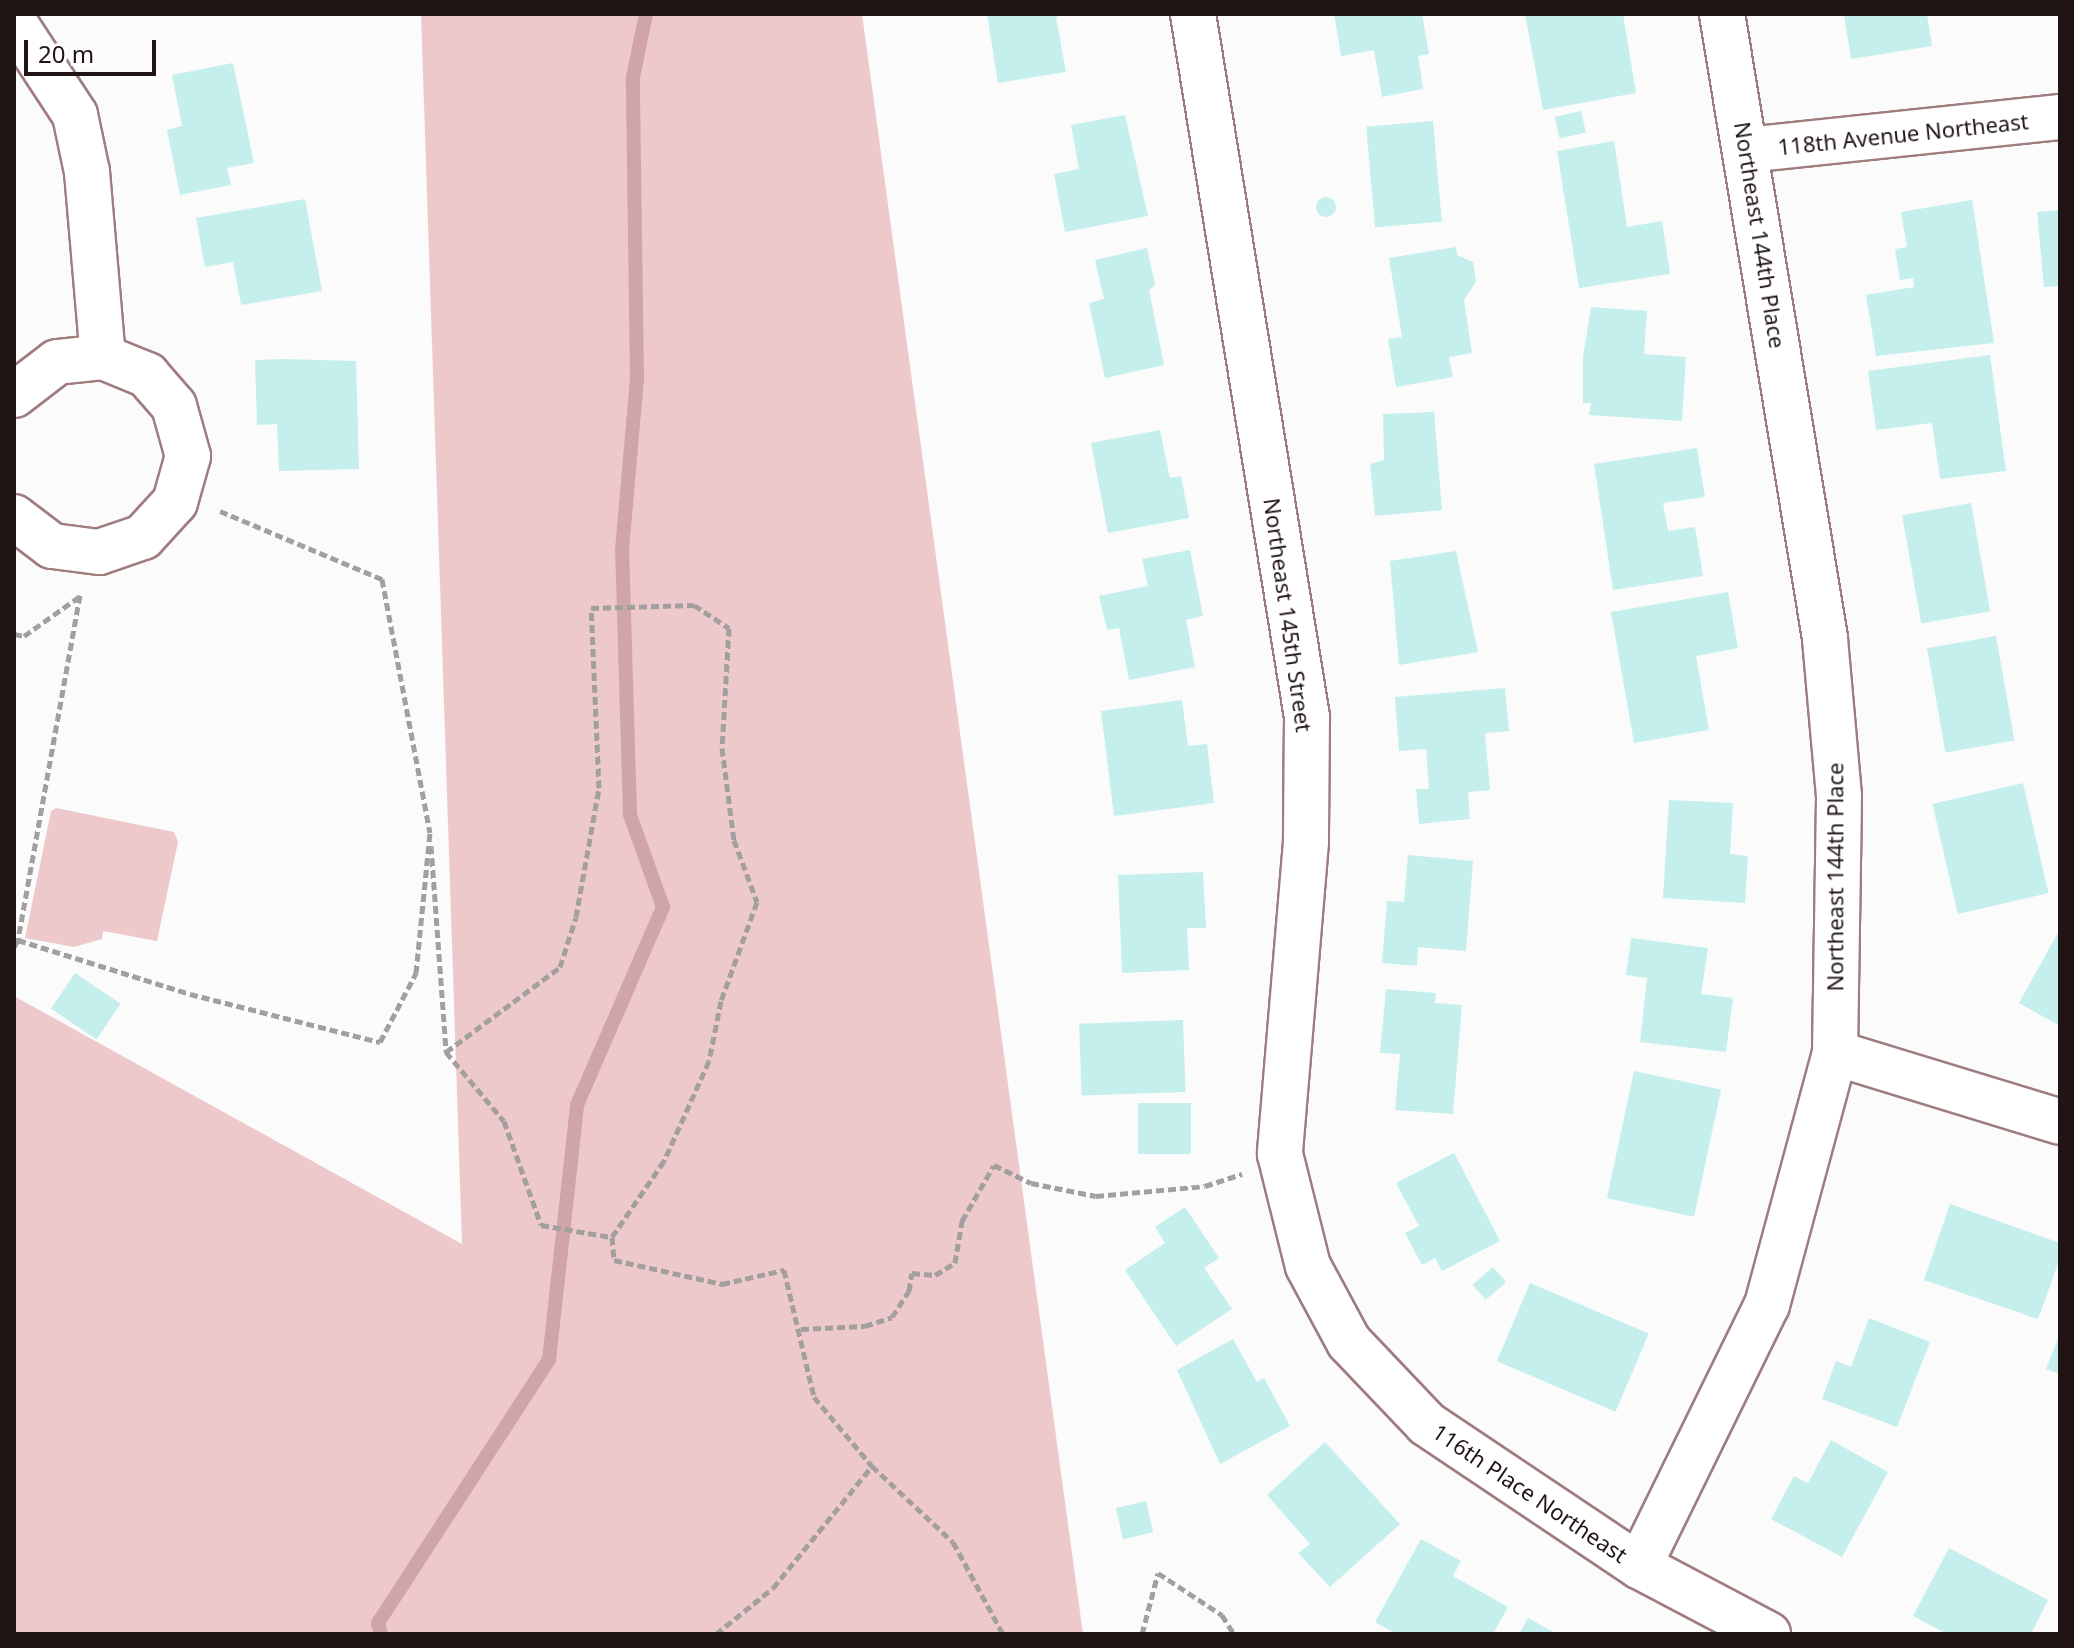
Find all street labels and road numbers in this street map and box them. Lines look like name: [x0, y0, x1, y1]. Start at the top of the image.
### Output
street label: 118th Avenue Northeast: [1776, 108, 2030, 160]
street label: Northeast 144th Place: [1729, 120, 1791, 350]
street label: Northeast 145th Street: [1259, 496, 1317, 734]
street label: Northeast 144th Place: [1822, 763, 1848, 991]
street label: 116th Place Northeast: [1428, 1418, 1632, 1568]

